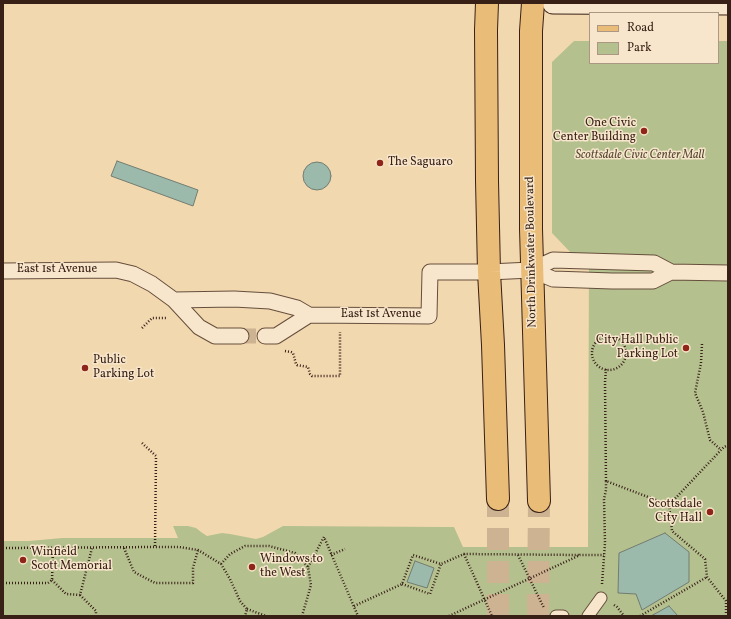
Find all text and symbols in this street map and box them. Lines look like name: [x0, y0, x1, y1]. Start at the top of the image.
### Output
legend: [589, 12, 719, 64]
text: Road: [627, 20, 654, 36]
text: Park: [627, 40, 652, 56]
place label: One Civic Center Building: [553, 117, 636, 145]
marker: One Civic Center Building: [639, 126, 649, 136]
park label: Scottsdale Civic Center Mall: [575, 149, 705, 163]
place label: The Saguaro: [388, 156, 453, 170]
marker: The Saguaro: [375, 158, 385, 168]
street label: North Drinkwater Boulevard: [523, 176, 541, 328]
street label: East 1st Avenue: [17, 263, 97, 277]
street label: East 1st Avenue: [341, 308, 421, 322]
place label: City Hall Public Parking Lot: [596, 334, 678, 362]
marker: City Hall Public Parking Lot: [681, 343, 691, 353]
place label: Public Parking Lot: [93, 354, 154, 382]
marker: Public Parking Lot: [80, 363, 90, 373]
place label: Scottsdale City Hall: [648, 498, 702, 526]
marker: Scottsdale City Hall: [705, 507, 715, 517]
place label: Winfield Scott Memorial: [31, 546, 112, 574]
place label: Windows to the West: [260, 553, 323, 581]
marker: Winfield Scott Memorial: [18, 555, 28, 565]
marker: Windows to the West: [247, 562, 257, 572]

